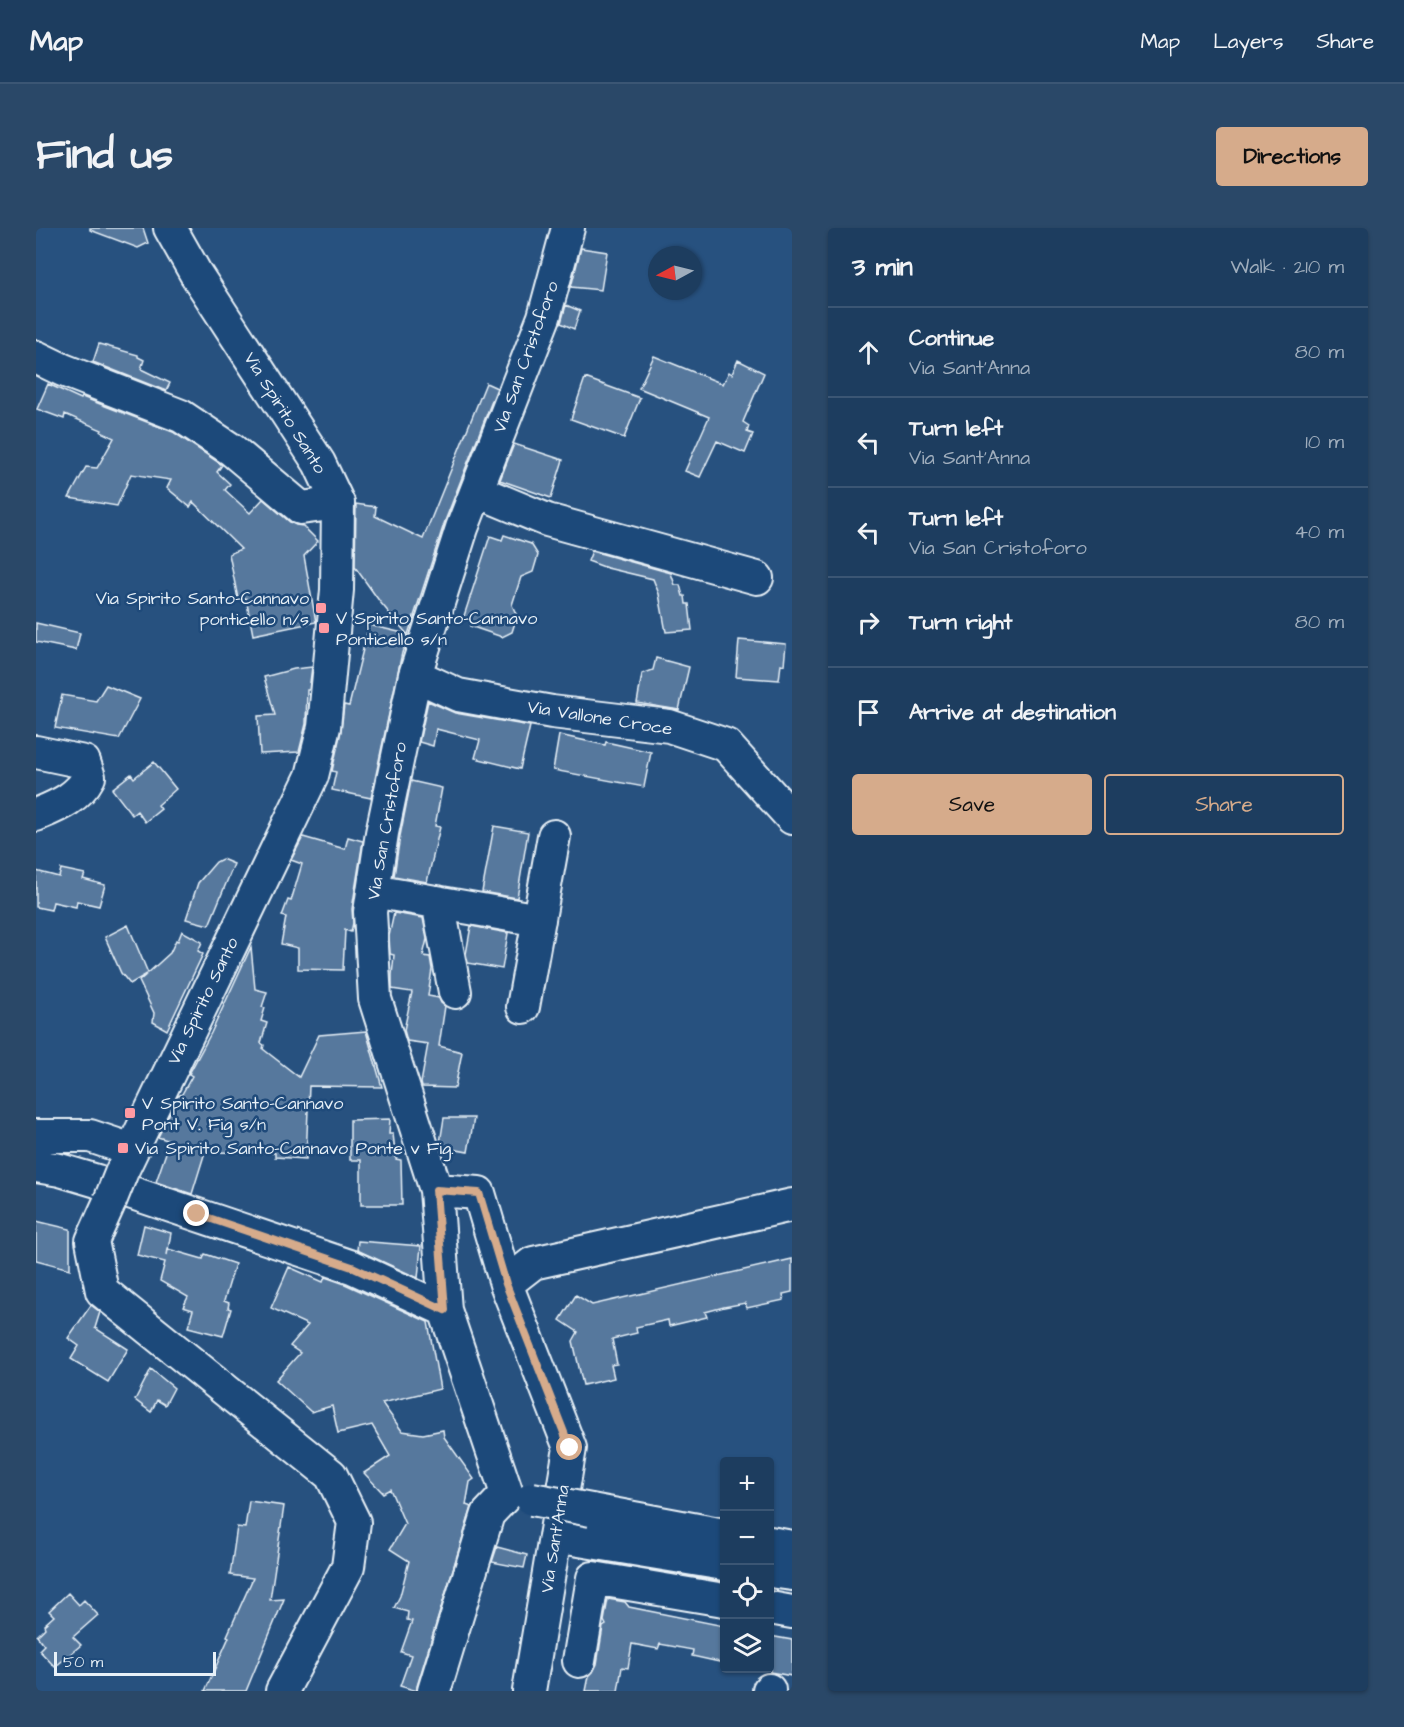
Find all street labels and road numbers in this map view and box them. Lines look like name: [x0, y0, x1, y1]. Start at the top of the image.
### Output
street label: Via San Cristoforo: [487, 278, 565, 436]
street label: Via Spirito Santo: [238, 347, 332, 479]
street label: Via Vallone Croce: [526, 694, 675, 742]
street label: Via San Cristoforo: [361, 740, 413, 902]
street label: Via Spirito Santo: [161, 933, 245, 1069]
street label: Via Sant'Anna: [534, 1483, 576, 1595]

